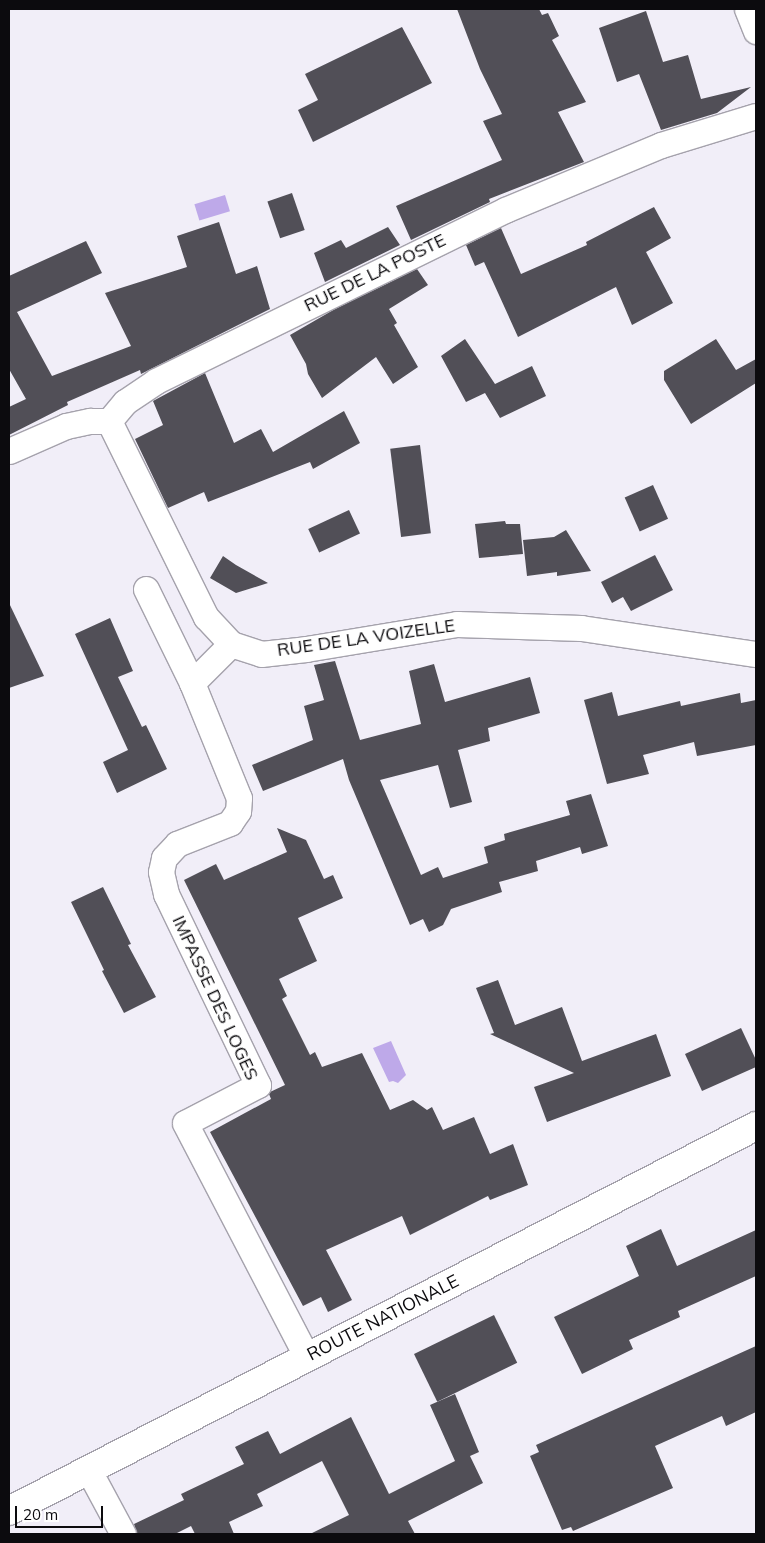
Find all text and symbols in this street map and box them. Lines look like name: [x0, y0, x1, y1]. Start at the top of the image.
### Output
street label: RUE DE LA POSTE: [301, 229, 449, 317]
street label: RUE DE LA VOIZELLE: [276, 615, 456, 661]
street label: IMPASSE DES LOGES: [167, 912, 263, 1084]
street label: ROUTE NATIONALE: [304, 1270, 462, 1366]
scale bar: [18, 1496, 105, 1528]
text: 20 m: [23, 1505, 58, 1524]

